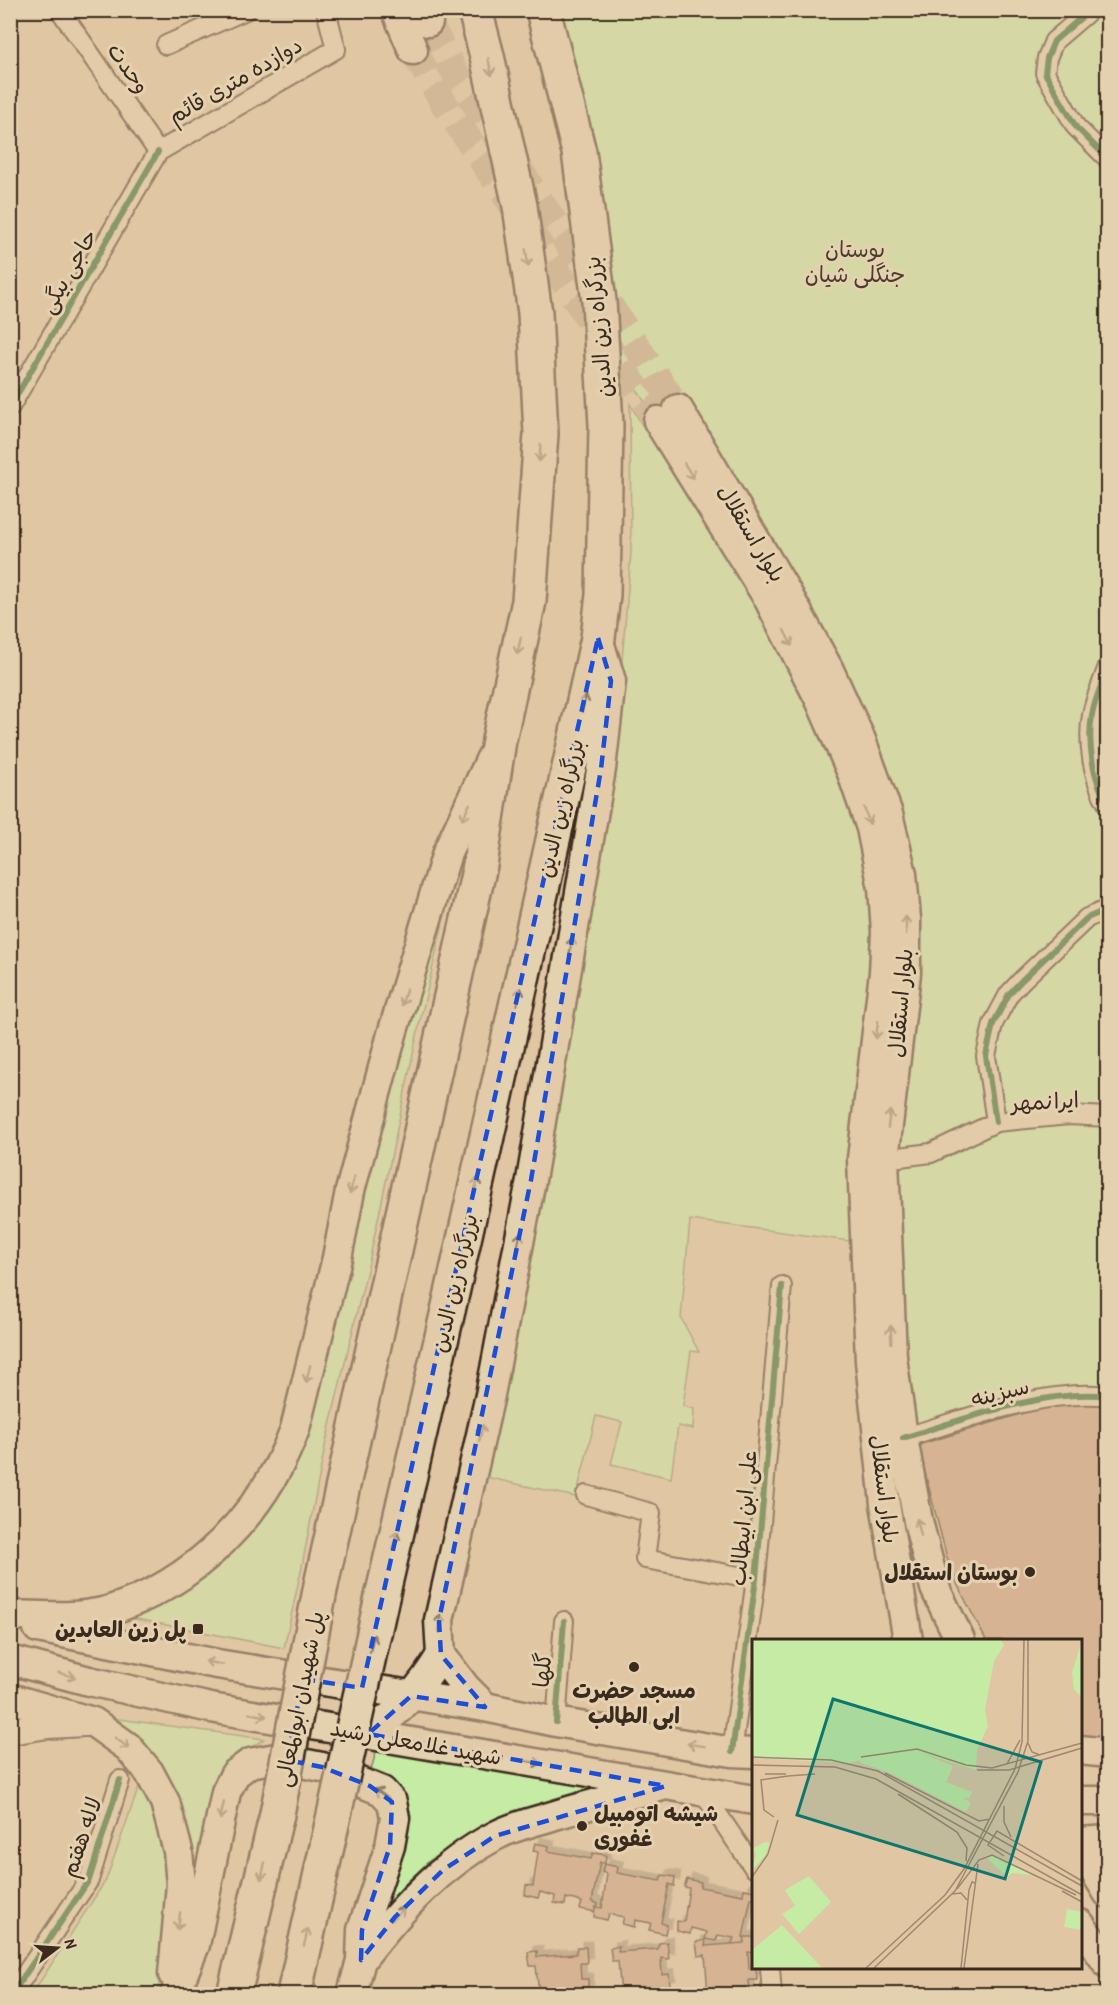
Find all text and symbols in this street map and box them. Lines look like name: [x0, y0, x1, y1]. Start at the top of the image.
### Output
street label: دوازده متری قائم: [163, 29, 308, 132]
street label: وحدت: [101, 37, 157, 99]
one-way arrow: [485, 57, 496, 76]
street label: حاجی بیگی: [32, 223, 104, 319]
park label: بوستان جنگلی شیان: [805, 234, 905, 289]
one-way arrow: [522, 248, 533, 268]
street label: بزرگراه زین الدین: [577, 255, 619, 399]
one-way arrow: [534, 442, 545, 462]
one-way arrow: [683, 462, 695, 479]
street label: بلوار استقلال: [711, 478, 793, 588]
one-way arrow: [783, 629, 795, 647]
one-way arrow: [513, 636, 524, 655]
one-way arrow: [579, 693, 590, 713]
street label: بزرگراه زین الدین: [529, 736, 591, 880]
one-way arrow: [459, 803, 471, 821]
one-way arrow: [862, 806, 873, 825]
one-way arrow: [900, 915, 912, 935]
one-way arrow: [565, 937, 576, 956]
street label: بلوار استقلال: [880, 947, 920, 1059]
one-way arrow: [513, 986, 525, 1005]
one-way arrow: [398, 987, 409, 1006]
one-way arrow: [872, 1019, 883, 1039]
street label: ایرانمهر: [1008, 1084, 1080, 1118]
one-way arrow: [884, 1109, 895, 1129]
one-way arrow: [345, 1175, 357, 1194]
one-way arrow: [471, 1177, 482, 1196]
street label: بزرگراه زین الدین: [423, 1211, 485, 1355]
one-way arrow: [514, 1232, 525, 1252]
one-way arrow: [886, 1325, 897, 1345]
one-way arrow: [301, 1365, 313, 1384]
street label: سبزینه: [968, 1370, 1032, 1414]
one-way arrow: [476, 1423, 487, 1443]
street label: بلوار استقلال: [863, 1433, 907, 1545]
street label: علی ابن ابیطالب: [722, 1449, 764, 1587]
one-way arrow: [913, 1518, 925, 1537]
one-way arrow: [390, 1530, 401, 1550]
place label: بوستان استقلال: [884, 1557, 1018, 1587]
marker: بوستان استقلال: [1023, 1565, 1037, 1579]
street label: پل شهیدان ابوالمعالی: [267, 1609, 331, 1789]
place label: پل زین العابدین: [55, 1614, 187, 1644]
one-way arrow: [435, 1614, 446, 1634]
marker: پل زین العابدین: [191, 1622, 205, 1636]
one-way arrow: [367, 1634, 378, 1654]
inset map: [752, 1639, 1082, 1969]
street label: گلها: [526, 1651, 558, 1689]
one-way arrow: [204, 1657, 224, 1668]
marker: مسجد حضرت ابی الطالب: [627, 1660, 641, 1674]
one-way arrow: [57, 1670, 76, 1681]
place label: مسجد حضرت ابی الطالب: [572, 1675, 696, 1730]
one-way arrow: [247, 1710, 267, 1721]
street label: شهید غلامعلی رشید: [328, 1712, 504, 1772]
one-way arrow: [113, 1737, 129, 1750]
one-way arrow: [686, 1740, 706, 1751]
one-way arrow: [523, 1756, 542, 1767]
one-way arrow: [374, 1787, 390, 1800]
street label: لاله هفتم: [53, 1793, 111, 1882]
place label: شیشه اتومبیل غفوری: [594, 1798, 718, 1853]
one-way arrow: [216, 1801, 227, 1821]
marker: شیشه اتومبیل غفوری: [575, 1819, 589, 1833]
one-way arrow: [257, 1861, 269, 1880]
one-way arrow: [391, 1907, 405, 1922]
one-way arrow: [173, 1911, 184, 1930]
north arrow: [27, 1918, 87, 1978]
one-way arrow: [301, 1928, 313, 1947]
text: N: [60, 1936, 83, 1951]

